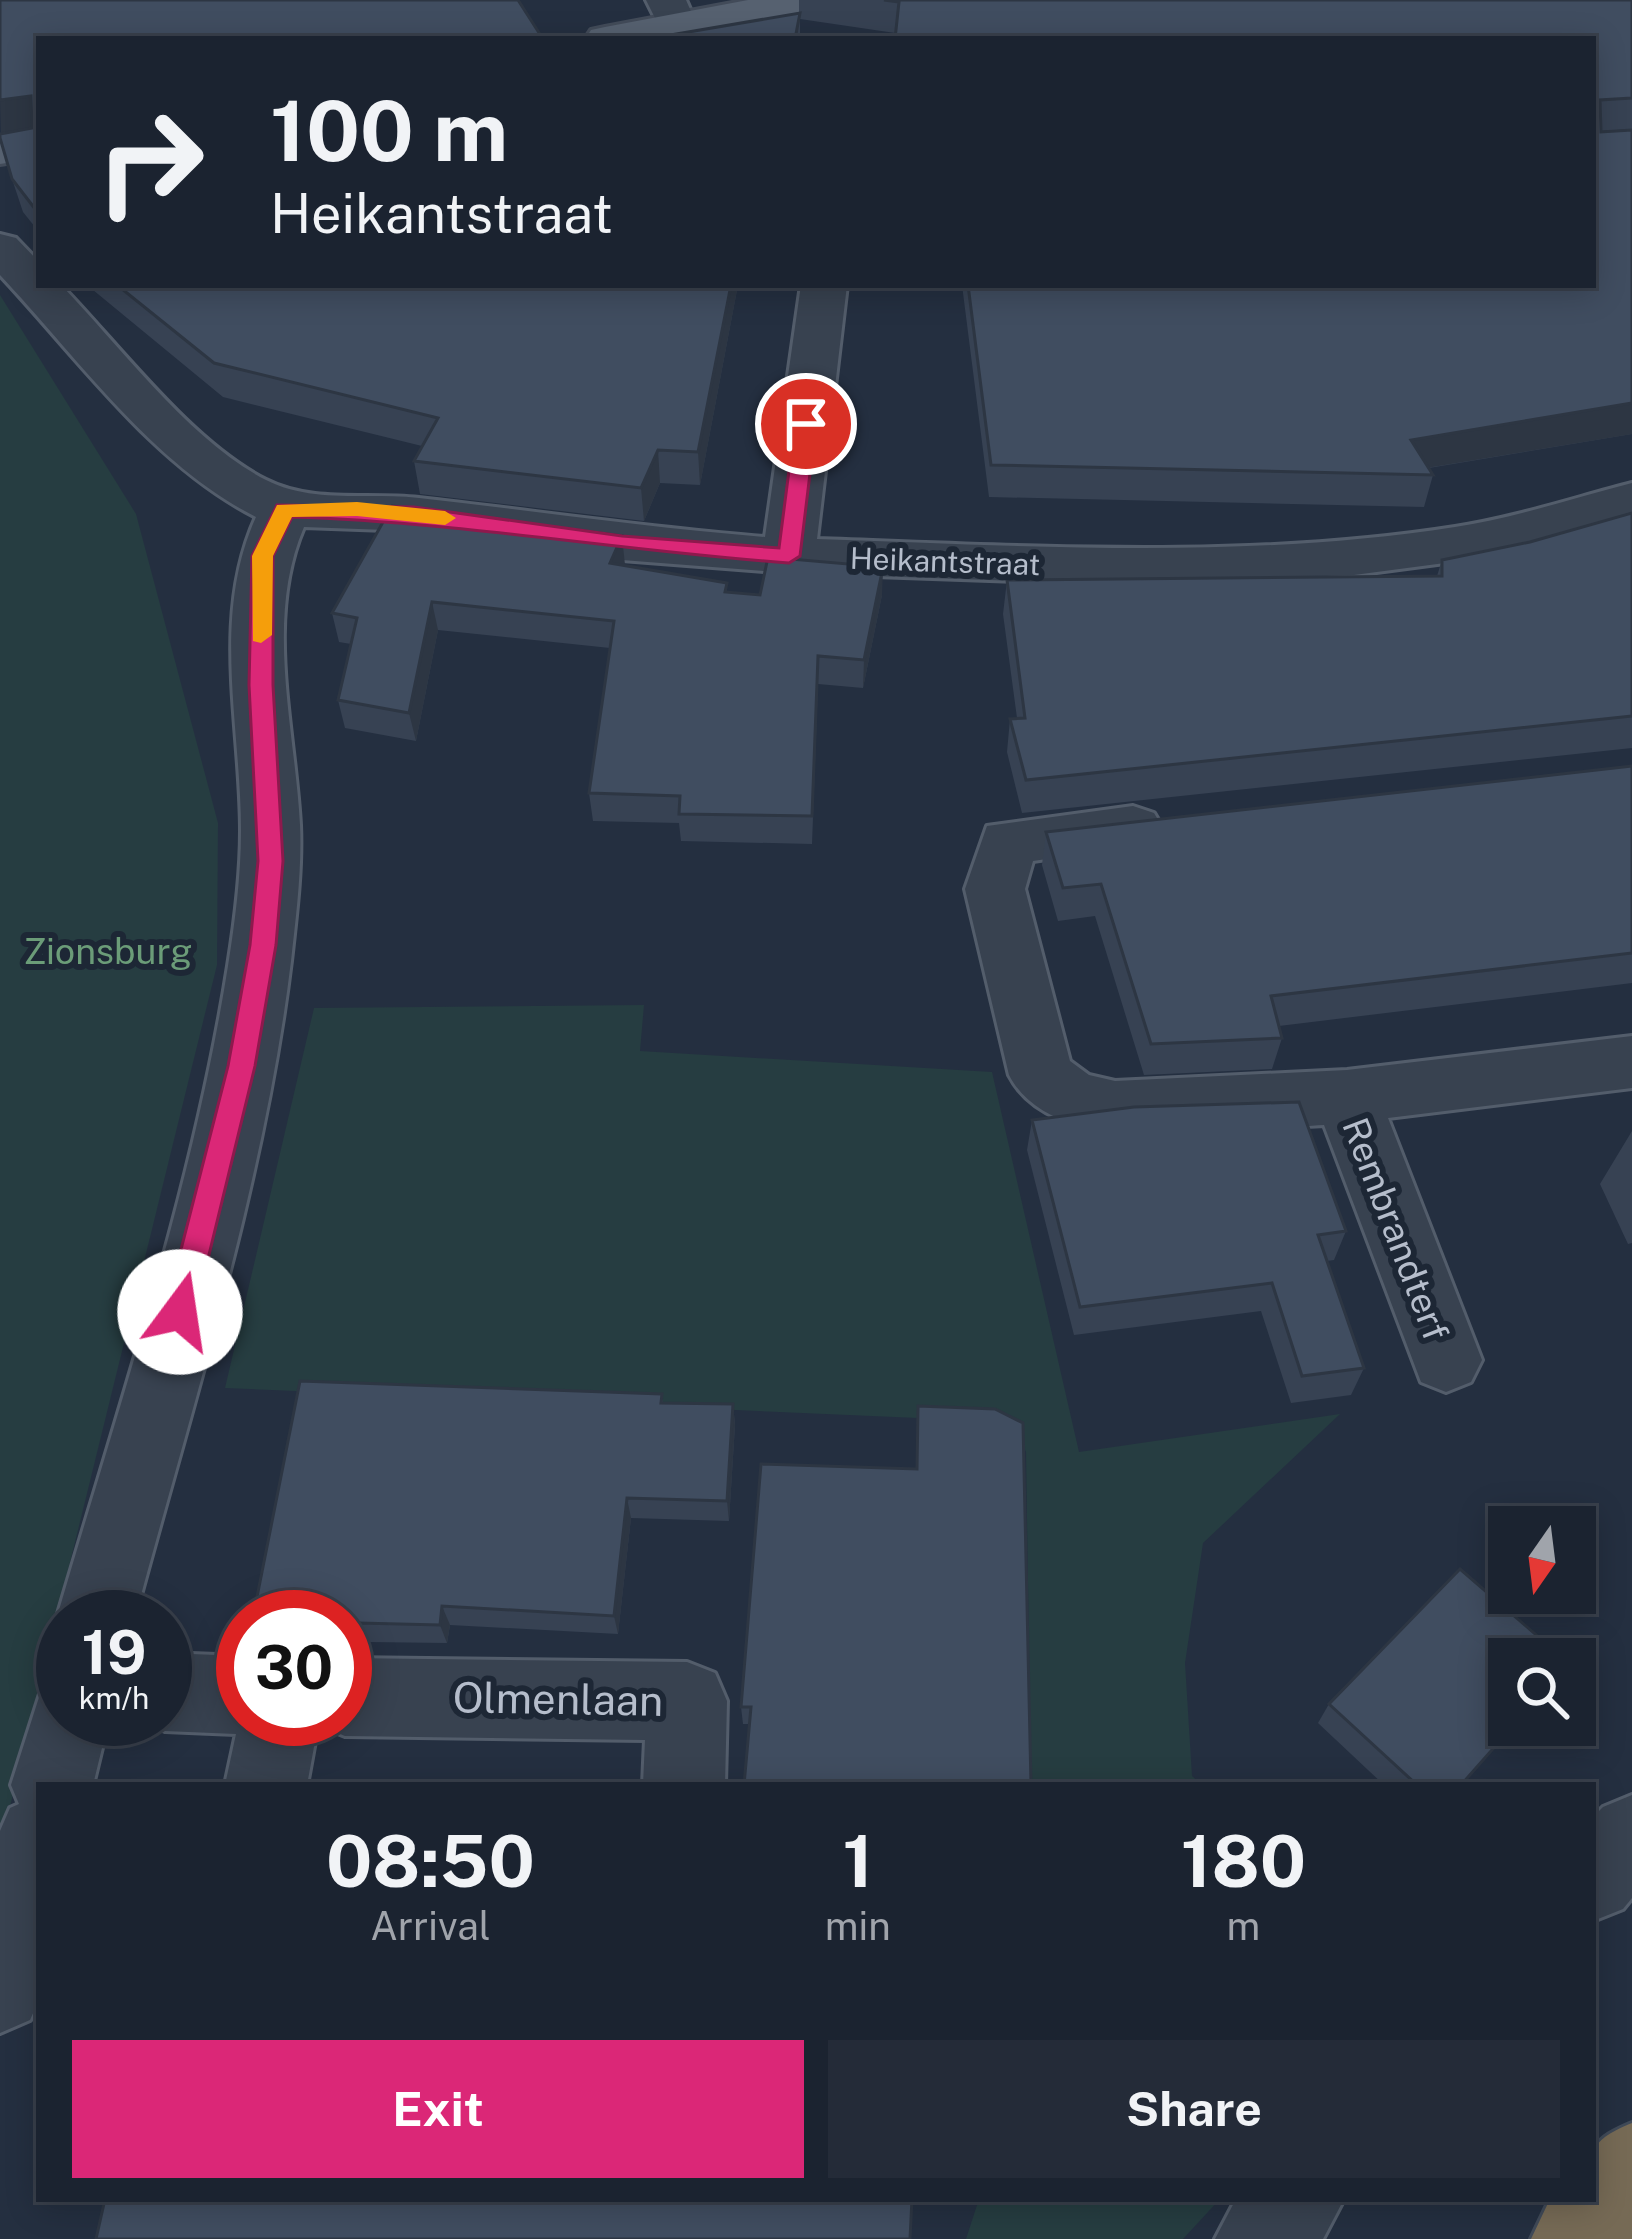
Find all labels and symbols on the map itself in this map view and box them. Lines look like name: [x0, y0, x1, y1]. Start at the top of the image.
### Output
pin: [755, 373, 857, 475]
street label: Heikantstraat: [849, 540, 1041, 582]
park label: Zionsburg: [24, 930, 192, 972]
street label: Rembrandterf: [1334, 1112, 1458, 1346]
position arrow: [117, 1249, 243, 1375]
north arrow: [1488, 1506, 1596, 1614]
speed limit sign: 30: [216, 1590, 372, 1746]
street label: Olmenlaan: [452, 1672, 664, 1725]

